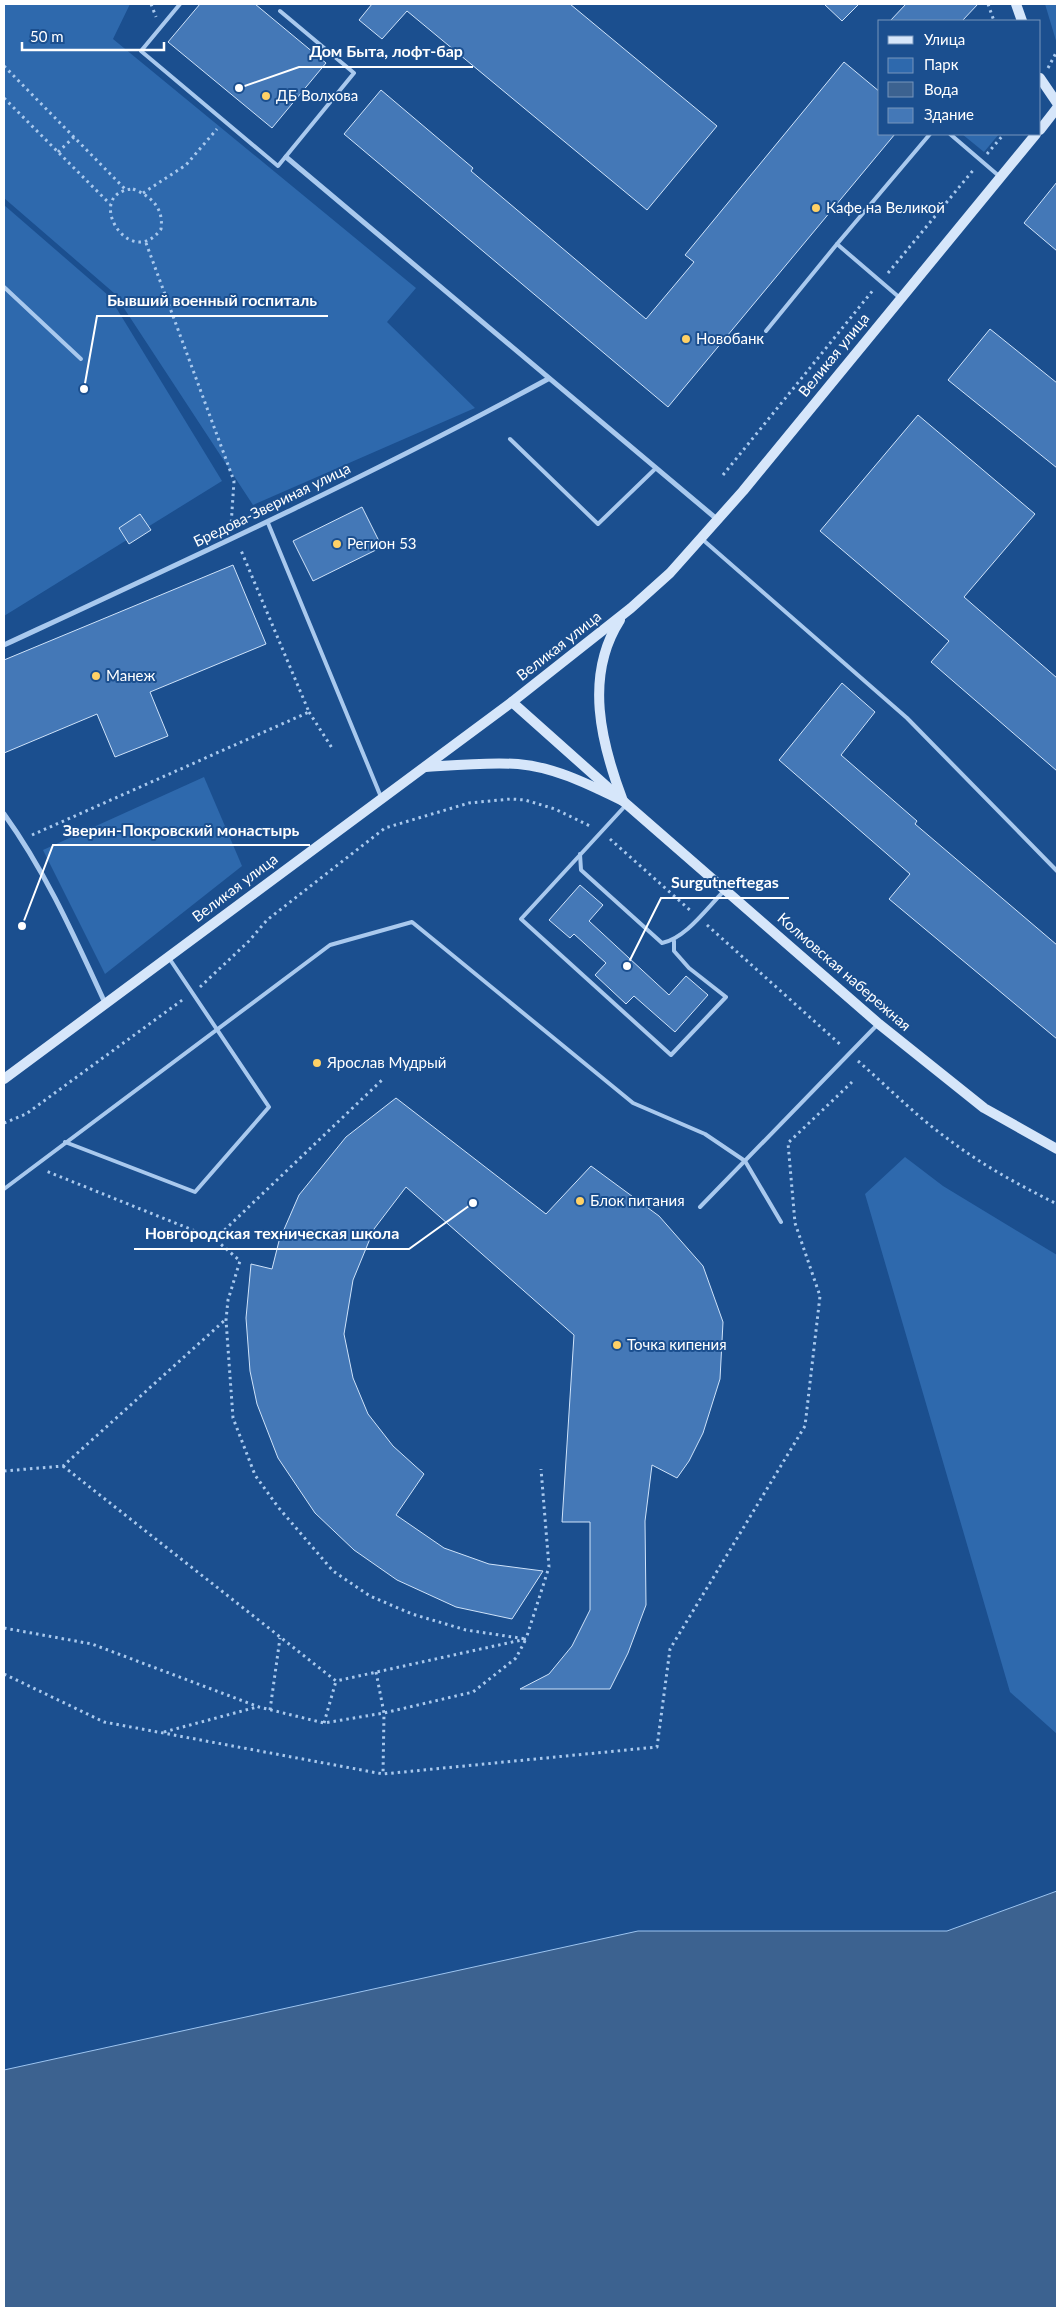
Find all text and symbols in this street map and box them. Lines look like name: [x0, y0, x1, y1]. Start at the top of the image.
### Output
scale bar: [22, 20, 165, 52]
legend: [878, 20, 1041, 135]
text: 50 m: [30, 27, 64, 45]
text: Улица: [924, 30, 965, 48]
callout: Дом Быта, лофт-бар: [299, 36, 473, 67]
text: Дом Быта, лофт-бар: [309, 41, 463, 60]
text: Парк: [924, 55, 959, 73]
text: Вода: [924, 80, 959, 98]
place label: ДБ Волхова: [276, 86, 358, 104]
marker: ДБ Волхова: [260, 90, 272, 102]
text: Здание: [924, 105, 974, 123]
place label: Кафе на Великой: [826, 198, 945, 216]
marker: Кафе на Великой: [810, 202, 822, 214]
callout: Бывший военный госпиталь: [97, 285, 328, 316]
text: Бывший военный госпиталь: [107, 290, 317, 309]
street label: Великая улица: [794, 309, 872, 400]
place label: Новобанк: [696, 329, 764, 347]
marker: Новобанк: [680, 333, 692, 345]
street label: Бредова-Звериная улица: [190, 458, 353, 550]
place label: Регион 53: [347, 534, 417, 552]
marker: Регион 53: [331, 538, 343, 550]
street label: Великая улица: [513, 607, 604, 684]
place label: Манеж: [106, 666, 155, 684]
marker: Манеж: [90, 670, 102, 682]
callout: Зверин-Покровский монастырь: [53, 814, 310, 845]
text: Зверин-Покровский монастырь: [63, 820, 300, 839]
street label: Великая улица: [188, 849, 281, 925]
callout: Surgutneftegas: [661, 867, 789, 898]
text: Surgutneftegas: [671, 872, 779, 891]
street label: Колмовская набережная: [774, 908, 915, 1034]
place label: Ярослав Мудрый: [326, 1053, 446, 1071]
marker: Ярослав Мудрый: [311, 1057, 323, 1069]
place label: Блок питания: [590, 1191, 685, 1209]
marker: Блок питания: [574, 1195, 586, 1207]
callout: Новгородская техническая школа: [134, 1218, 409, 1249]
text: Новгородская техническая школа: [145, 1223, 399, 1242]
place label: Точка кипения: [627, 1335, 727, 1353]
marker: Точка кипения: [611, 1339, 623, 1351]

